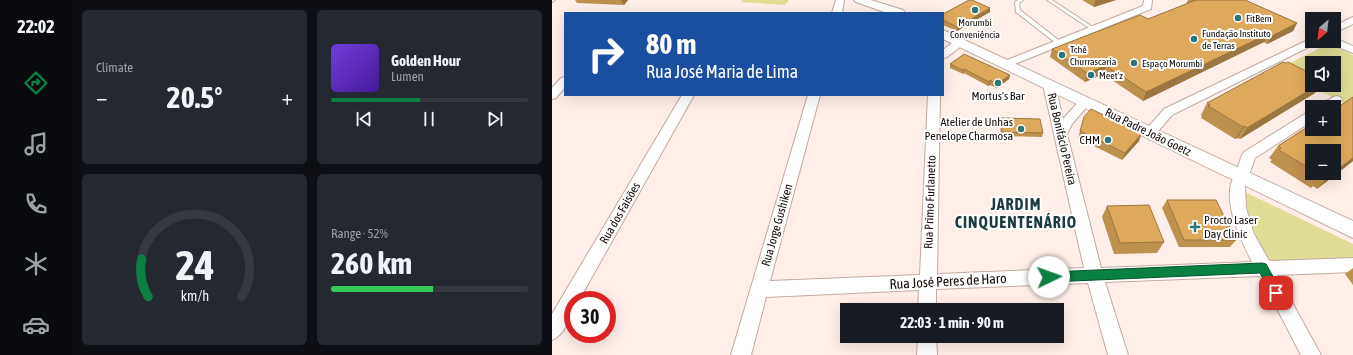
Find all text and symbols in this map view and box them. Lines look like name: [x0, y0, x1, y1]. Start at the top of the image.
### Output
marker: Morumbi Conveniência: [970, 5, 980, 15]
north arrow: [1305, 12, 1341, 48]
map controls: [1305, 12, 1341, 180]
marker: FitBem: [1233, 13, 1243, 23]
place label: FitBem: [1246, 13, 1272, 24]
text: 22:02: [17, 16, 55, 37]
place label: Morumbi Conveniência: [950, 17, 1000, 40]
icon: right: [580, 28, 632, 80]
text: 80 m: [646, 28, 696, 60]
place label: Fundação Instituto de Terras: [1202, 28, 1271, 51]
marker: Fundação Instituto de Terras: [1189, 34, 1199, 44]
place label: Tchê Churrascaria: [1070, 44, 1117, 67]
marker: Tchê Churrascaria: [1057, 50, 1067, 60]
text: Golden Hour: [391, 52, 461, 69]
button: sound: [1305, 56, 1341, 92]
marker: Espaço Morumbi: [1129, 58, 1139, 68]
place label: Espaço Morumbi: [1142, 58, 1202, 69]
text: Climate: [96, 60, 133, 75]
text: Rua José Maria de Lima: [646, 61, 798, 82]
icon: directions: [22, 69, 50, 97]
text: Lumen: [391, 69, 424, 84]
marker: Meet'z: [1086, 70, 1096, 80]
place label: Meet'z: [1099, 70, 1123, 81]
marker: Mortus's Bar: [993, 78, 1003, 88]
text: 20.5°: [167, 80, 222, 114]
text: −: [96, 84, 107, 110]
text: +: [282, 84, 293, 110]
place label: Mortus's Bar: [971, 89, 1025, 103]
street label: Rua Bonifácio Pereira: [1045, 92, 1079, 186]
button: +: [1305, 100, 1341, 136]
street label: Rua Padre João Goetz: [1103, 105, 1194, 159]
icon: previous: [353, 108, 375, 130]
icon: pause: [418, 108, 440, 130]
icon: next: [484, 108, 506, 130]
place label: Atelier de Unhas Penelope Charmosa: [925, 115, 1013, 143]
marker: Atelier de Unhas Penelope Charmosa: [1016, 124, 1026, 134]
icon: music: [22, 130, 50, 158]
place label: CHM: [1080, 133, 1100, 147]
marker: CHM: [1103, 135, 1113, 145]
button: −: [1305, 144, 1341, 180]
street label: Rua Primo Furlanetto: [921, 155, 939, 249]
street label: Rua dos Faisões: [597, 180, 643, 246]
street label: Rua Jorge Gushiken: [759, 182, 795, 268]
icon: phone: [22, 190, 50, 218]
district label: JARDIM CINQUENTENÁRIO: [955, 195, 1077, 231]
place label: Procto Laser Day Clinic: [1204, 213, 1258, 241]
marker: Procto Laser Day Clinic: [1189, 221, 1201, 233]
text: Range · 52%: [331, 226, 388, 241]
text: 24: [175, 241, 214, 289]
text: 260 km: [331, 246, 412, 280]
icon: climate: [22, 250, 50, 278]
position arrow: [1028, 256, 1070, 298]
street label: Rua José Peres de Haro: [889, 270, 1007, 292]
pin: [1259, 276, 1293, 310]
icon: arrive: [1265, 282, 1287, 304]
text: km/h: [180, 288, 209, 304]
speed limit sign: 30: [564, 291, 616, 343]
icon: car: [22, 311, 50, 339]
text: 22:03 · 1 min · 90 m: [900, 314, 1004, 331]

